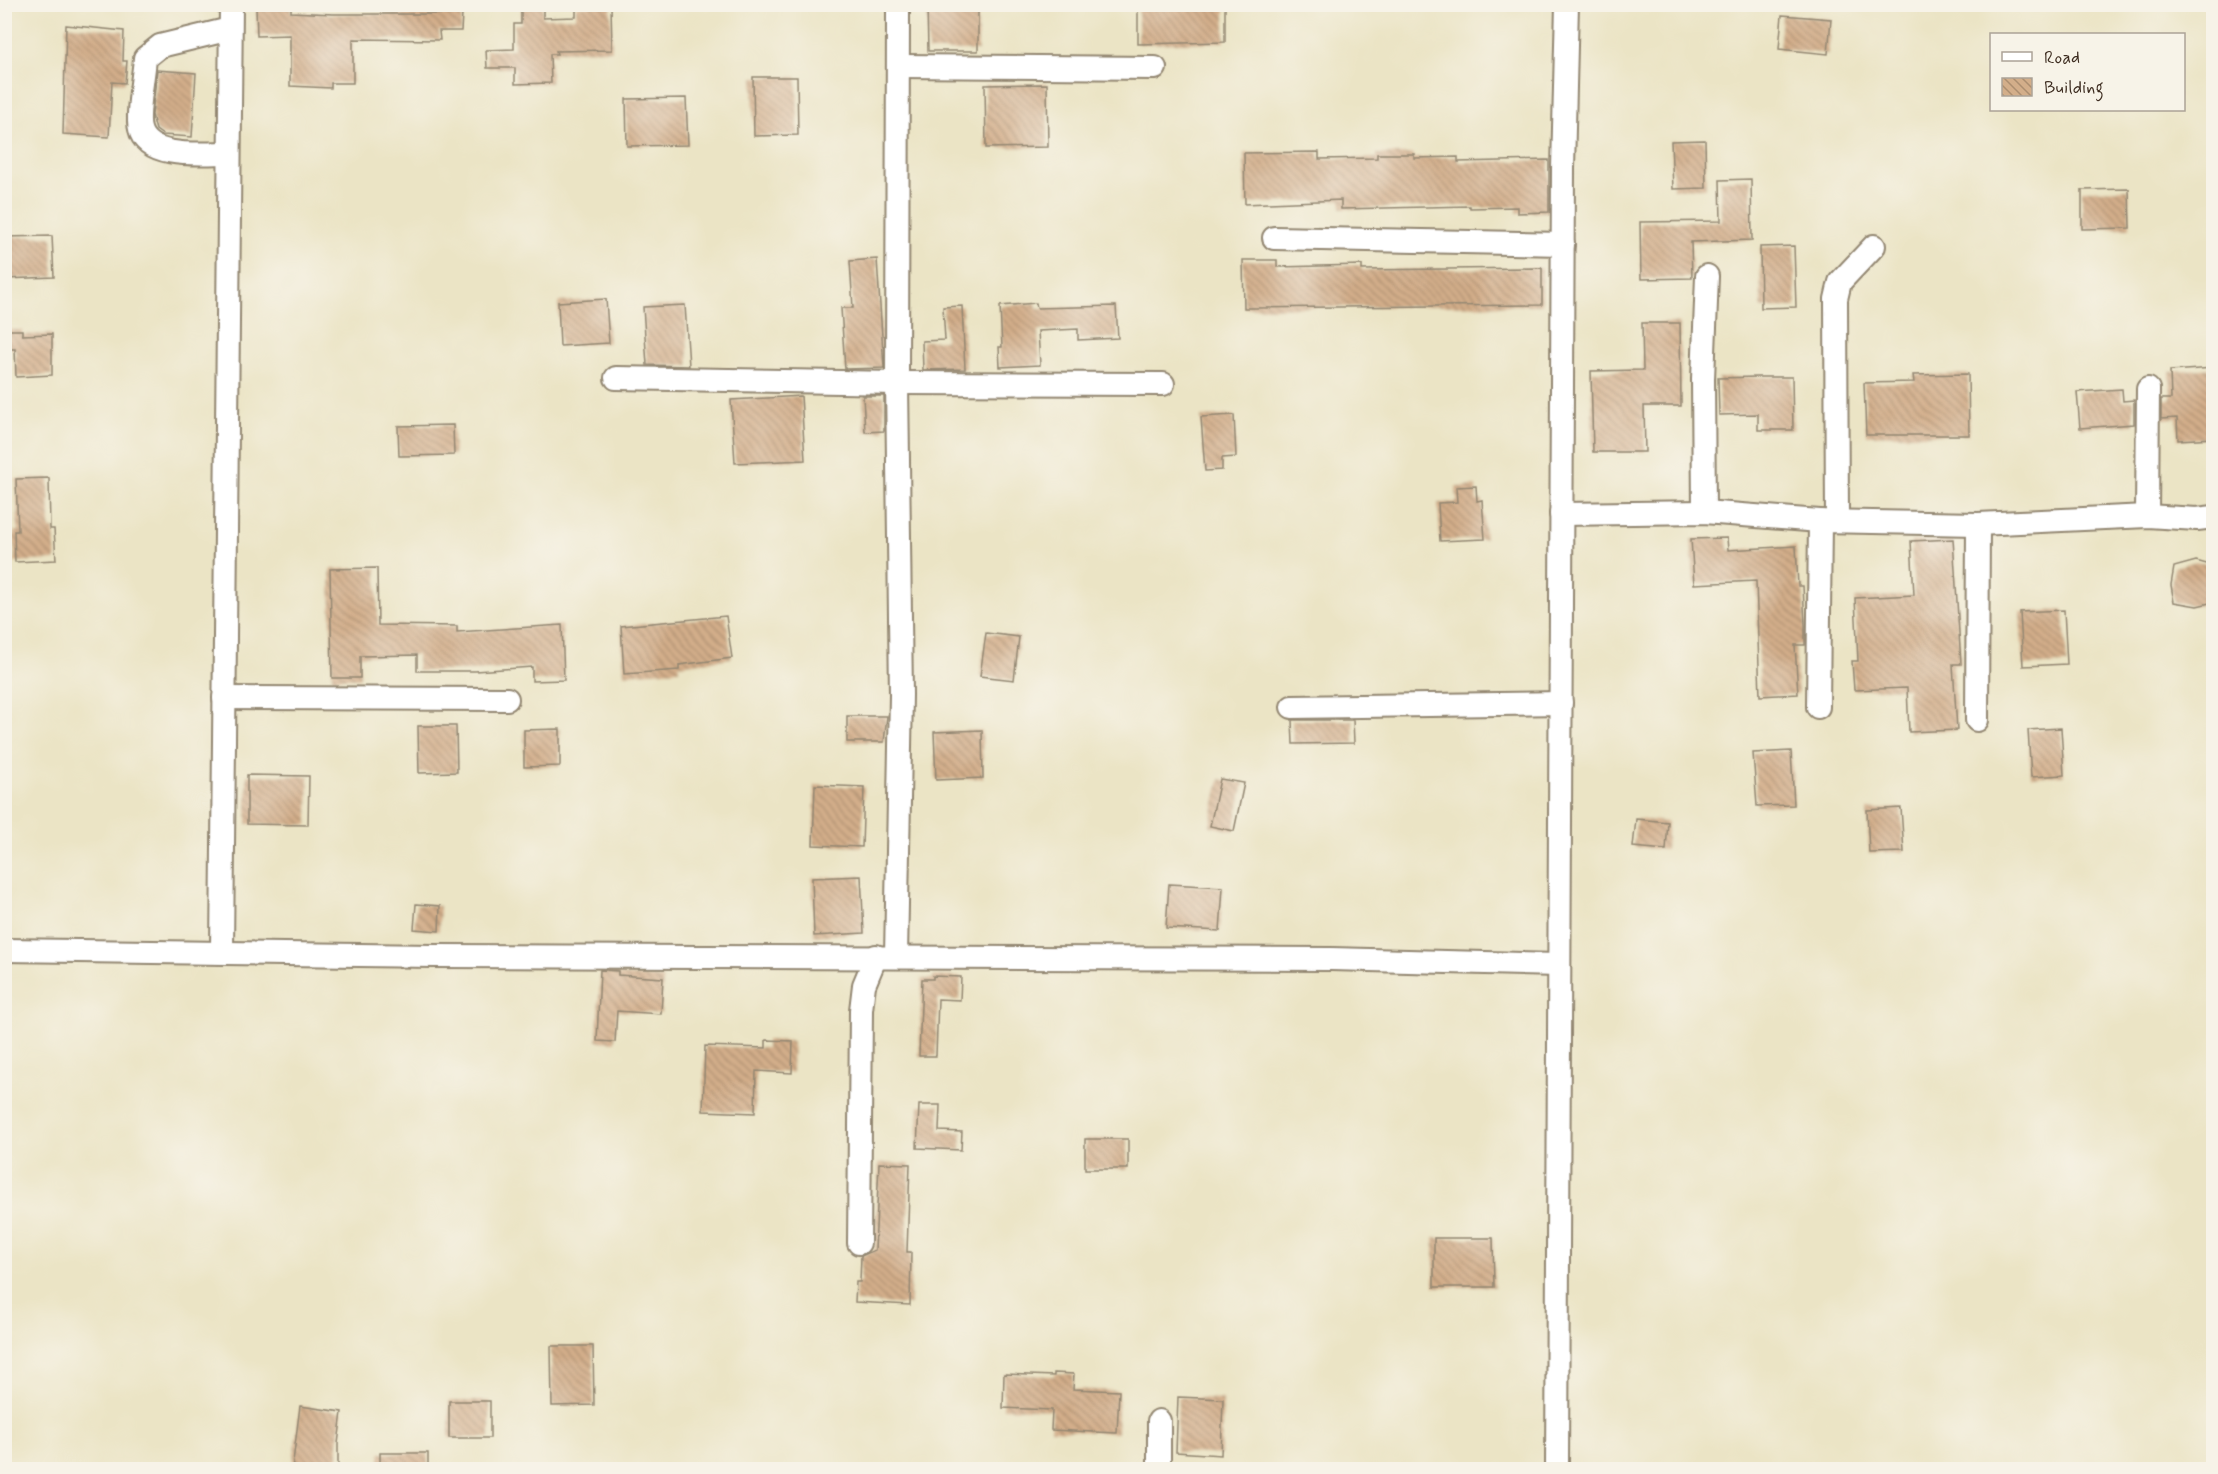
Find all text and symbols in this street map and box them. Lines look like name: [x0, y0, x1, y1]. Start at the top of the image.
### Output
legend: [1990, 33, 2185, 111]
text: Road: [2044, 46, 2080, 70]
text: Building: [2044, 76, 2104, 102]

